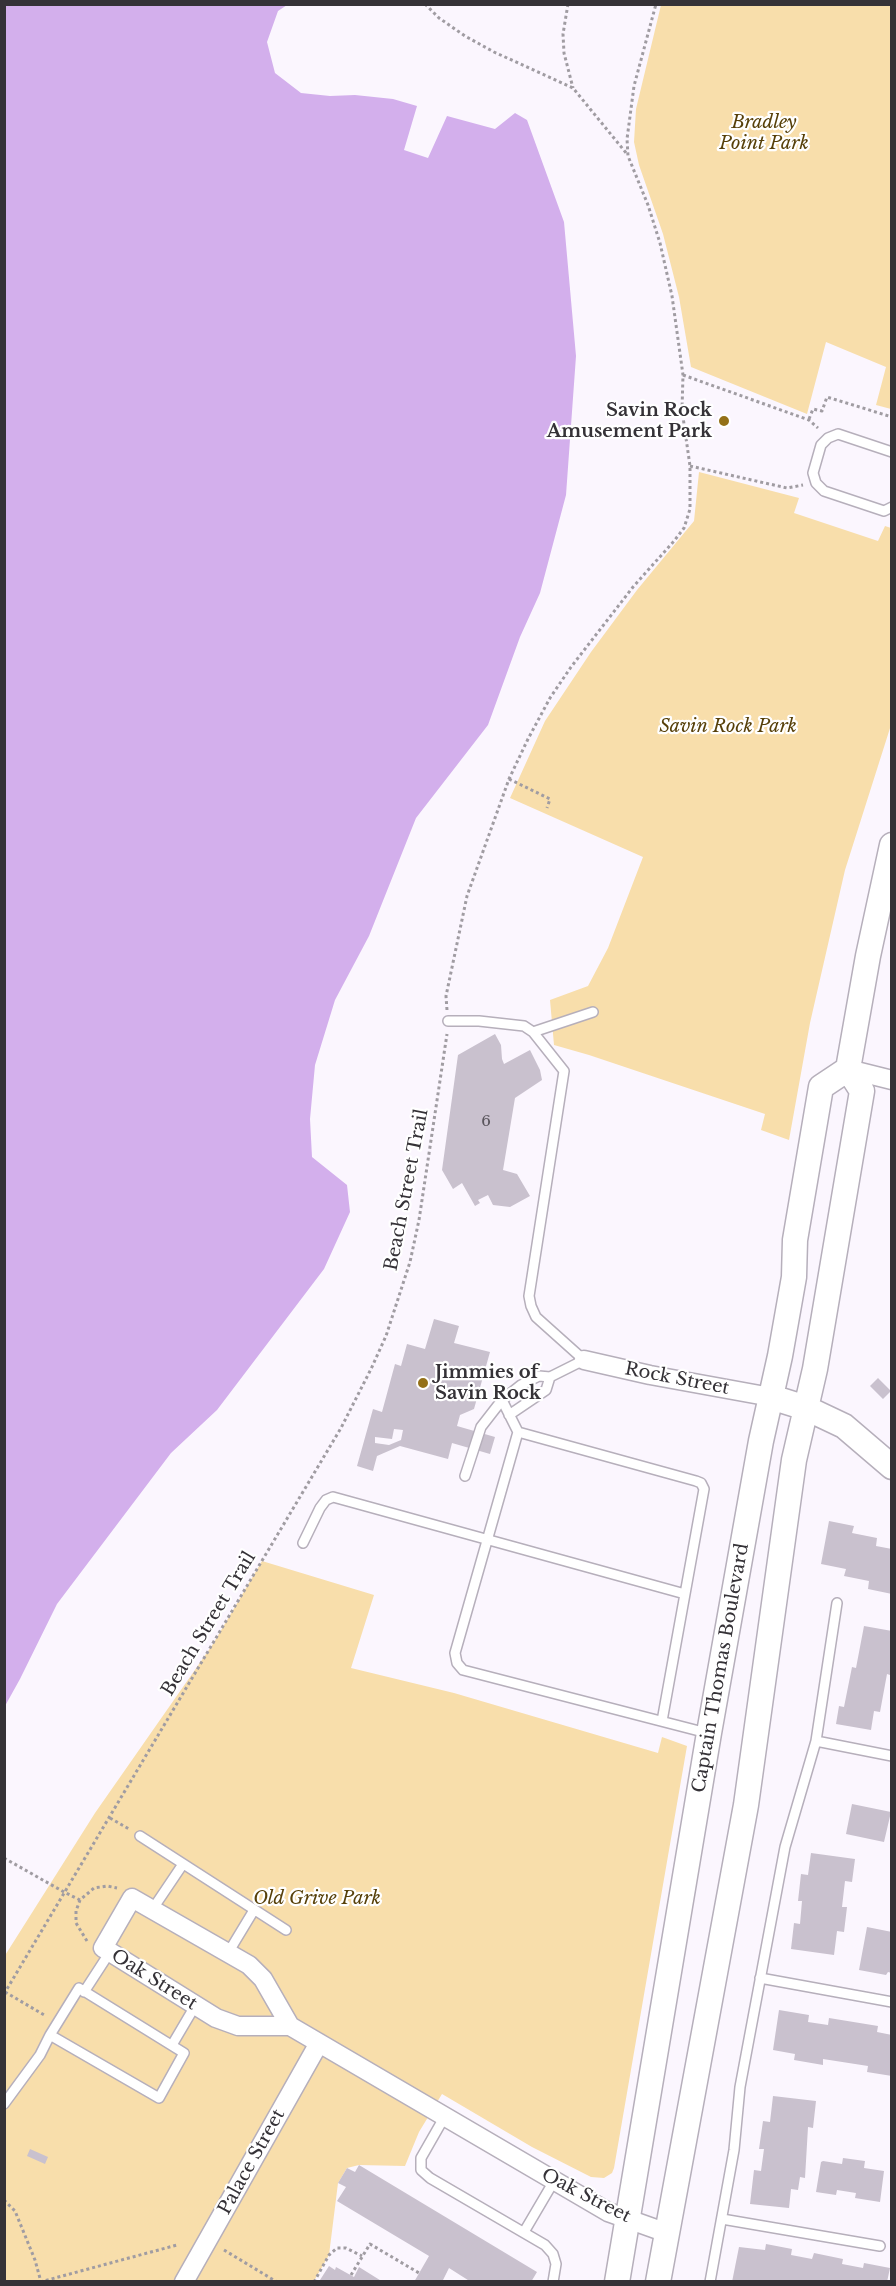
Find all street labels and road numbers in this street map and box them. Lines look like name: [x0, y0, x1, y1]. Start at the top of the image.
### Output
street label: Beach Street Trail: [381, 1107, 433, 1273]
street label: Rock Street: [623, 1358, 731, 1400]
street label: Captain Thomas Boulevard: [688, 1541, 754, 1795]
street label: Beach Street Trail: [157, 1548, 261, 1700]
street label: Oak Street: [107, 1945, 201, 2015]
street label: Palace Street: [214, 2106, 290, 2218]
street label: Oak Street: [538, 2164, 634, 2228]

